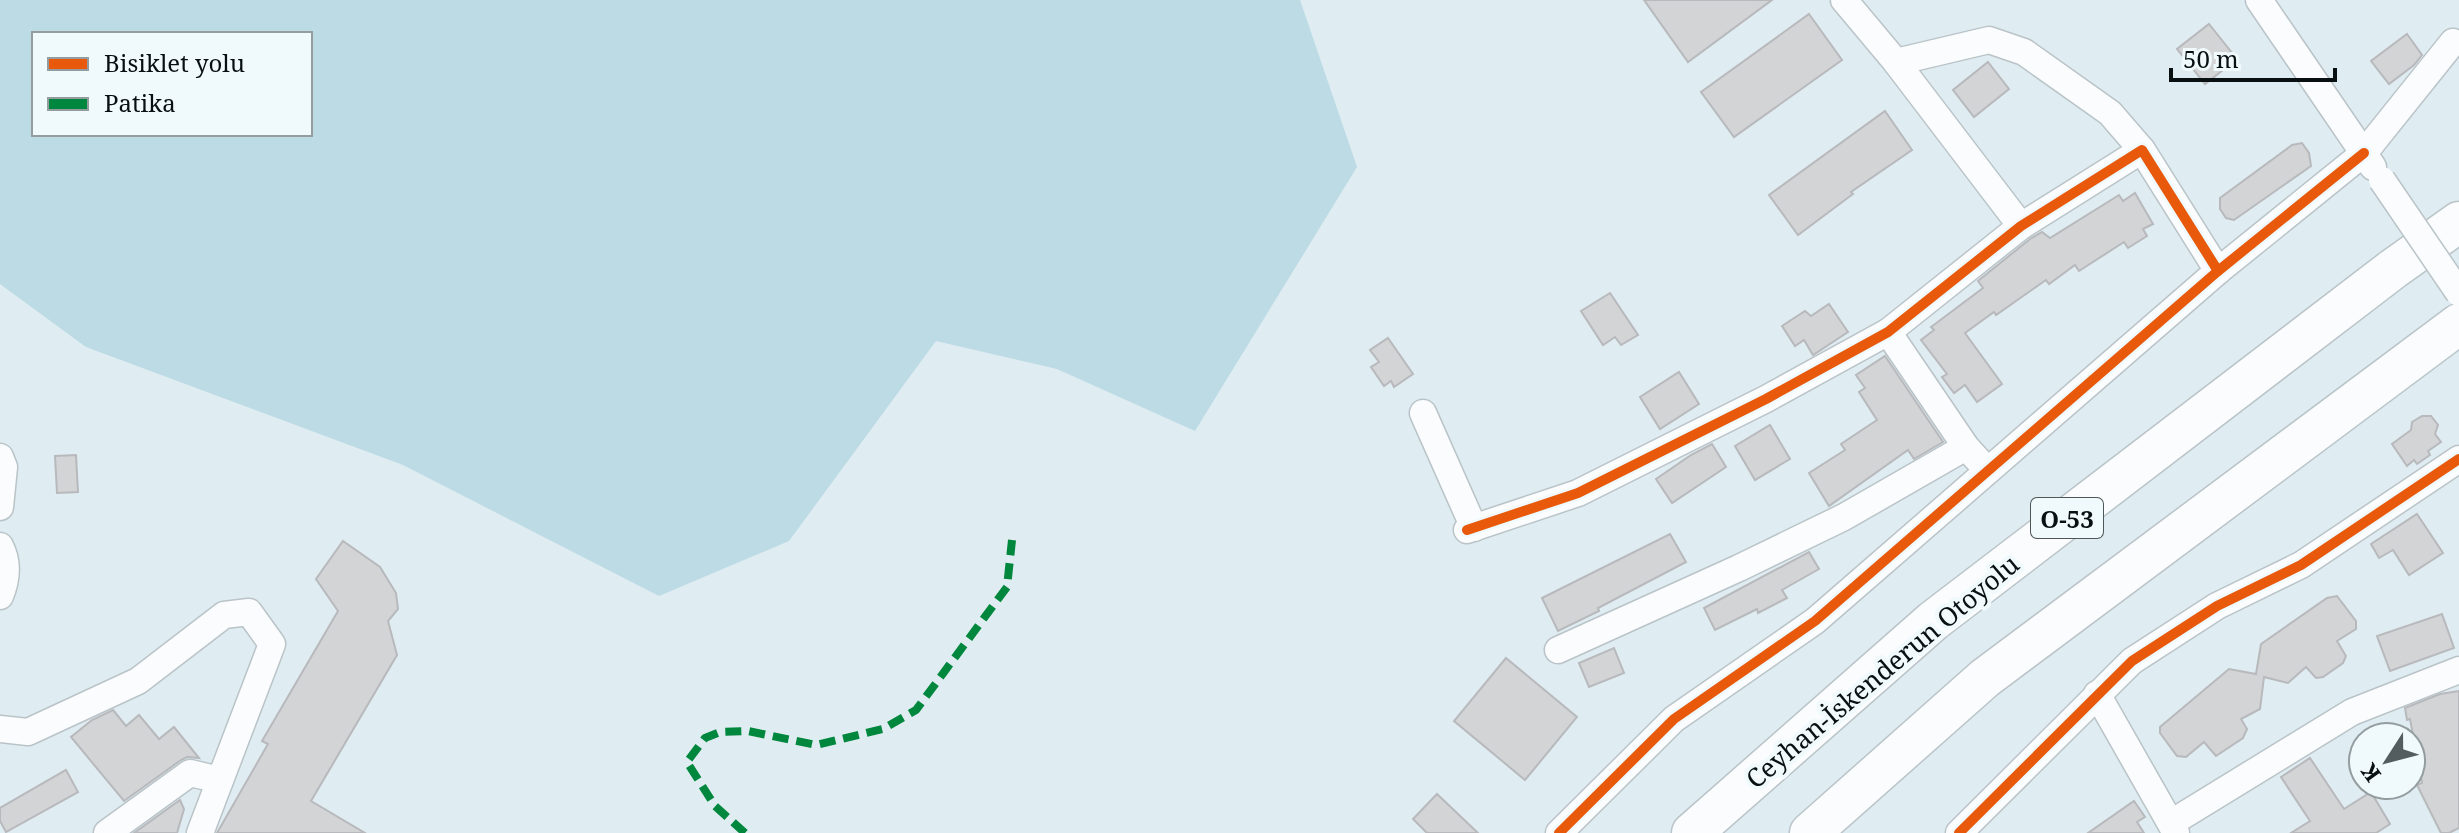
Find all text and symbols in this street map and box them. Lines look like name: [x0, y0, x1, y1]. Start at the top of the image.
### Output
legend: [32, 32, 312, 136]
scale bar: [2171, 32, 2335, 82]
text: 50 m: [2183, 42, 2239, 75]
text: Bisiklet yolu: [104, 46, 245, 79]
text: Patika: [104, 86, 176, 119]
road number: O-53: [2031, 498, 2103, 538]
street label: Ceyhan-İskenderun Otoyolu: [1738, 546, 2026, 796]
north arrow: [2347, 721, 2427, 801]
text: K: [2353, 757, 2387, 789]

